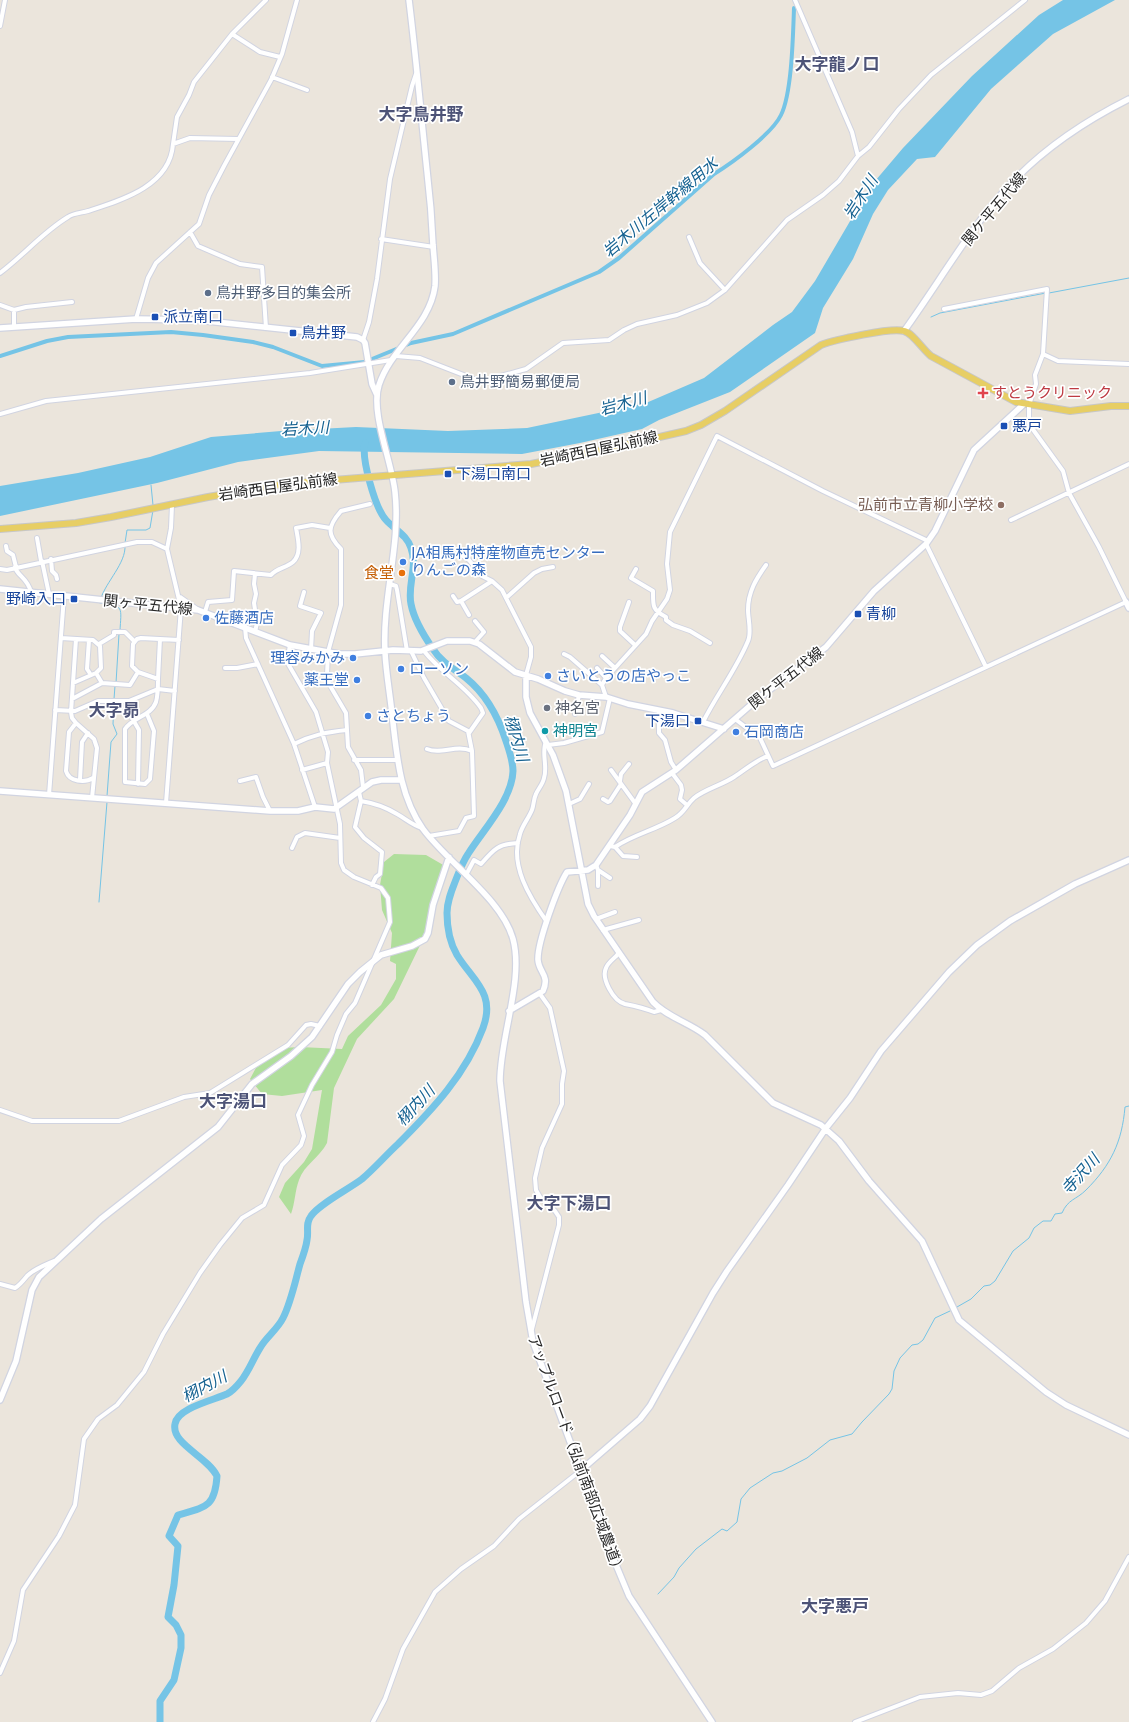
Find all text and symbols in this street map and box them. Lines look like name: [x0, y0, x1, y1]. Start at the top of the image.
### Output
district label: 大字龍ノ口: [795, 53, 880, 74]
district label: 大字鳥井野: [379, 103, 464, 124]
water label: 岩木川左岸幹線用水: [598, 152, 722, 260]
street label: 関ケ平五代線: [957, 168, 1029, 249]
water label: 岩木川: [839, 170, 882, 222]
place label: 鳥井野多目的集会所: [216, 283, 351, 301]
marker: 鳥井野多目的集会所: [203, 288, 213, 298]
place label: 派立南口: [163, 307, 223, 325]
marker: 派立南口: [150, 312, 160, 322]
place label: 鳥井野: [301, 323, 346, 341]
marker: 鳥井野: [288, 328, 298, 338]
place label: 鳥井野簡易郵便局: [460, 372, 580, 390]
marker: 鳥井野簡易郵便局: [447, 377, 457, 387]
place label: すとうクリニック: [992, 383, 1112, 401]
water label: 岩木川: [597, 387, 650, 418]
marker: すとうクリニック: [977, 387, 989, 399]
place label: 悪戸: [1012, 416, 1042, 434]
water label: 岩木川: [281, 417, 331, 438]
marker: 悪戸: [999, 421, 1009, 431]
street label: 岩崎西目屋弘前線: [538, 427, 659, 469]
place label: 下湯口南口: [456, 464, 531, 482]
street label: 岩崎西目屋弘前線: [217, 469, 339, 503]
marker: 下湯口南口: [443, 469, 453, 479]
place label: 弘前市立青柳小学校: [858, 495, 993, 513]
marker: 弘前市立青柳小学校: [996, 500, 1006, 510]
place label: JA相馬村特産物直売センター りんごの森: [411, 543, 606, 578]
marker: JA相馬村特産物直売センター りんごの森: [398, 557, 408, 567]
place label: 食堂: [364, 563, 394, 581]
marker: 食堂: [397, 568, 407, 578]
place label: 野崎入口: [6, 589, 66, 607]
street label: 関ヶ平五代線: [102, 590, 194, 618]
marker: 野崎入口: [69, 594, 79, 604]
place label: 青柳: [866, 604, 896, 622]
place label: 佐藤酒店: [214, 608, 274, 626]
marker: 青柳: [853, 609, 863, 619]
marker: 佐藤酒店: [201, 613, 211, 623]
street label: 関ケ平五代線: [744, 642, 826, 712]
place label: 理容みかみ: [270, 648, 345, 666]
marker: 理容みかみ: [348, 653, 358, 663]
place label: ローソン: [409, 659, 469, 677]
marker: ローソン: [396, 664, 406, 674]
place label: さいとうの店やっこ: [556, 666, 691, 684]
place label: 薬王堂: [304, 670, 349, 688]
marker: さいとうの店やっこ: [543, 671, 553, 681]
marker: 薬王堂: [352, 675, 362, 685]
place label: 神名宮: [555, 698, 600, 716]
district label: 大字昴: [89, 699, 140, 720]
marker: 神名宮: [542, 703, 552, 713]
place label: さとちょう: [376, 706, 451, 724]
marker: さとちょう: [363, 711, 373, 721]
place label: 下湯口: [645, 711, 690, 729]
water label: 栩内川: [501, 712, 534, 765]
marker: 下湯口: [693, 716, 703, 726]
place label: 神明宮: [553, 721, 598, 739]
place label: 石岡商店: [744, 722, 804, 740]
marker: 神明宮: [540, 726, 550, 736]
marker: 石岡商店: [731, 727, 741, 737]
water label: 栩内川: [391, 1079, 439, 1129]
district label: 大字湯口: [199, 1090, 267, 1111]
water label: 寺沢川: [1057, 1148, 1104, 1198]
district label: 大字下湯口: [527, 1192, 612, 1213]
street label: アップルロード（弘前南部広域農道）: [525, 1332, 629, 1578]
water label: 栩内川: [178, 1365, 231, 1405]
district label: 大字悪戸: [801, 1595, 869, 1616]

